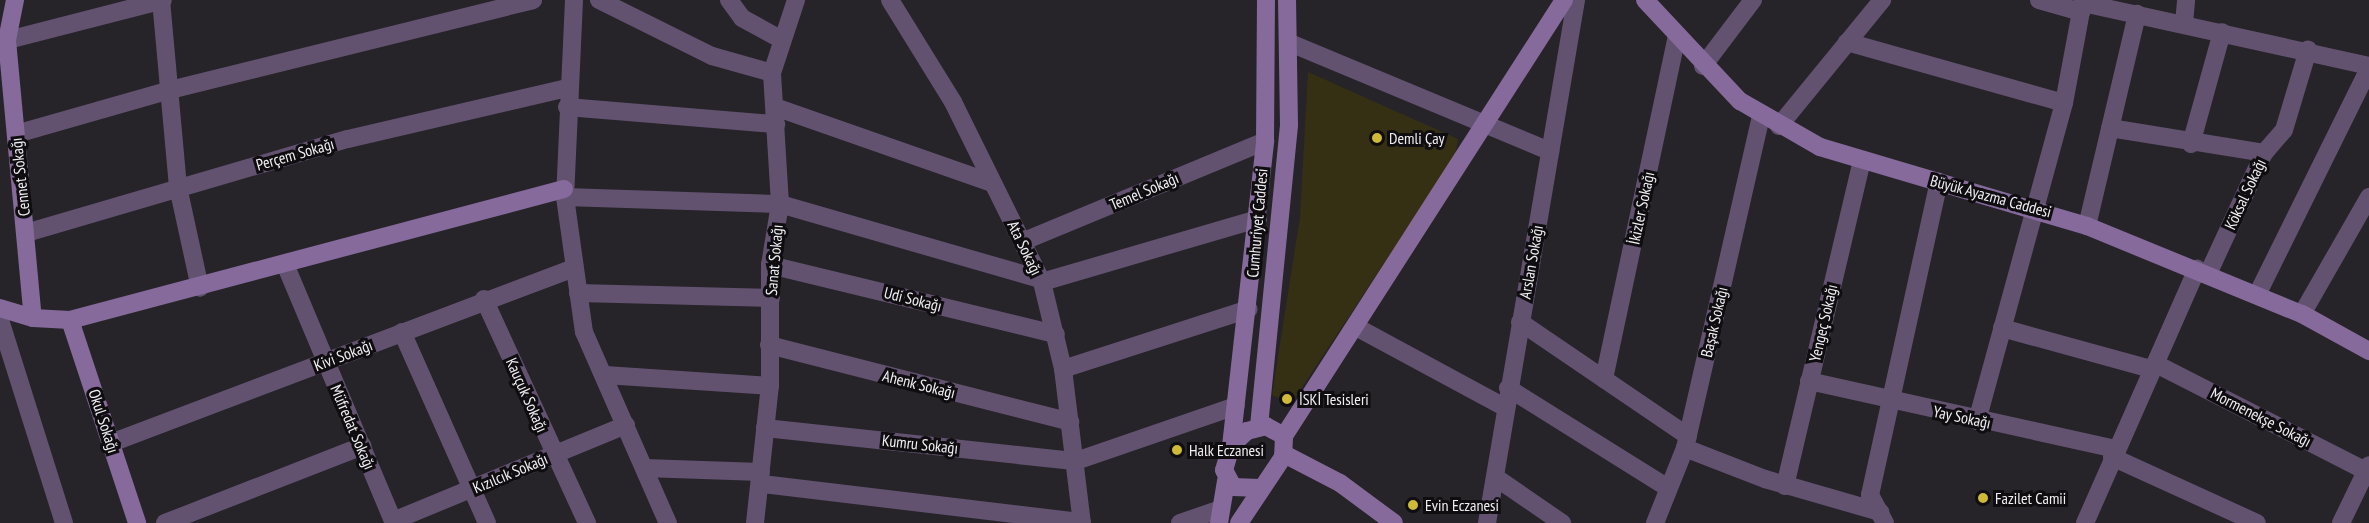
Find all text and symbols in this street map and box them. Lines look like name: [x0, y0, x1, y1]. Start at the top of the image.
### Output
place label: Demli Çay: [1389, 128, 1445, 148]
marker: Demli Çay: [1370, 131, 1384, 145]
street label: Perçem Sokağı: [254, 134, 336, 174]
street label: Cennet Sokağı: [6, 137, 34, 217]
street label: Köksal Sokağı: [2220, 155, 2270, 233]
street label: Temel Sokağı: [1107, 168, 1181, 214]
street label: Cumhuriyet Caddesi: [1243, 168, 1271, 278]
street label: İkizler Sokağı: [1624, 170, 1658, 246]
street label: Büyük Ayazma Caddesi: [1928, 171, 2054, 221]
street label: Ata Sokağı: [1004, 218, 1046, 278]
street label: Sanat Sokağı: [761, 224, 787, 296]
street label: Arslan Sokağı: [1515, 224, 1547, 300]
street label: Yengeç Sokağı: [1805, 282, 1841, 364]
street label: Udi Sokağı: [882, 283, 944, 315]
street label: Başak Sokağı: [1697, 285, 1731, 359]
street label: Kivi Sokağı: [311, 335, 375, 375]
street label: Kauçuk Sokağı: [502, 355, 552, 435]
street label: Ahenk Sokağı: [880, 366, 958, 402]
street label: Müfredat Sokağı: [327, 382, 379, 472]
street label: Mormenekşe Sokağı: [2207, 383, 2315, 451]
street label: Okul Sokağı: [85, 387, 123, 455]
place label: İSKİ Tesisleri: [1299, 389, 1369, 409]
marker: İSKİ Tesisleri: [1280, 392, 1294, 406]
street label: Yay Sokağı: [1931, 401, 1993, 433]
street label: Kumru Sokağı: [881, 430, 959, 458]
place label: Halk Eczanesi: [1189, 440, 1264, 460]
marker: Halk Eczanesi: [1170, 443, 1184, 457]
street label: Kızılcık Sokağı: [470, 449, 550, 497]
place label: Fazilet Camii: [1995, 488, 2066, 508]
marker: Fazilet Camii: [1976, 491, 1990, 505]
place label: Evin Eczanesi: [1425, 495, 1499, 515]
marker: Evin Eczanesi: [1406, 498, 1420, 512]

